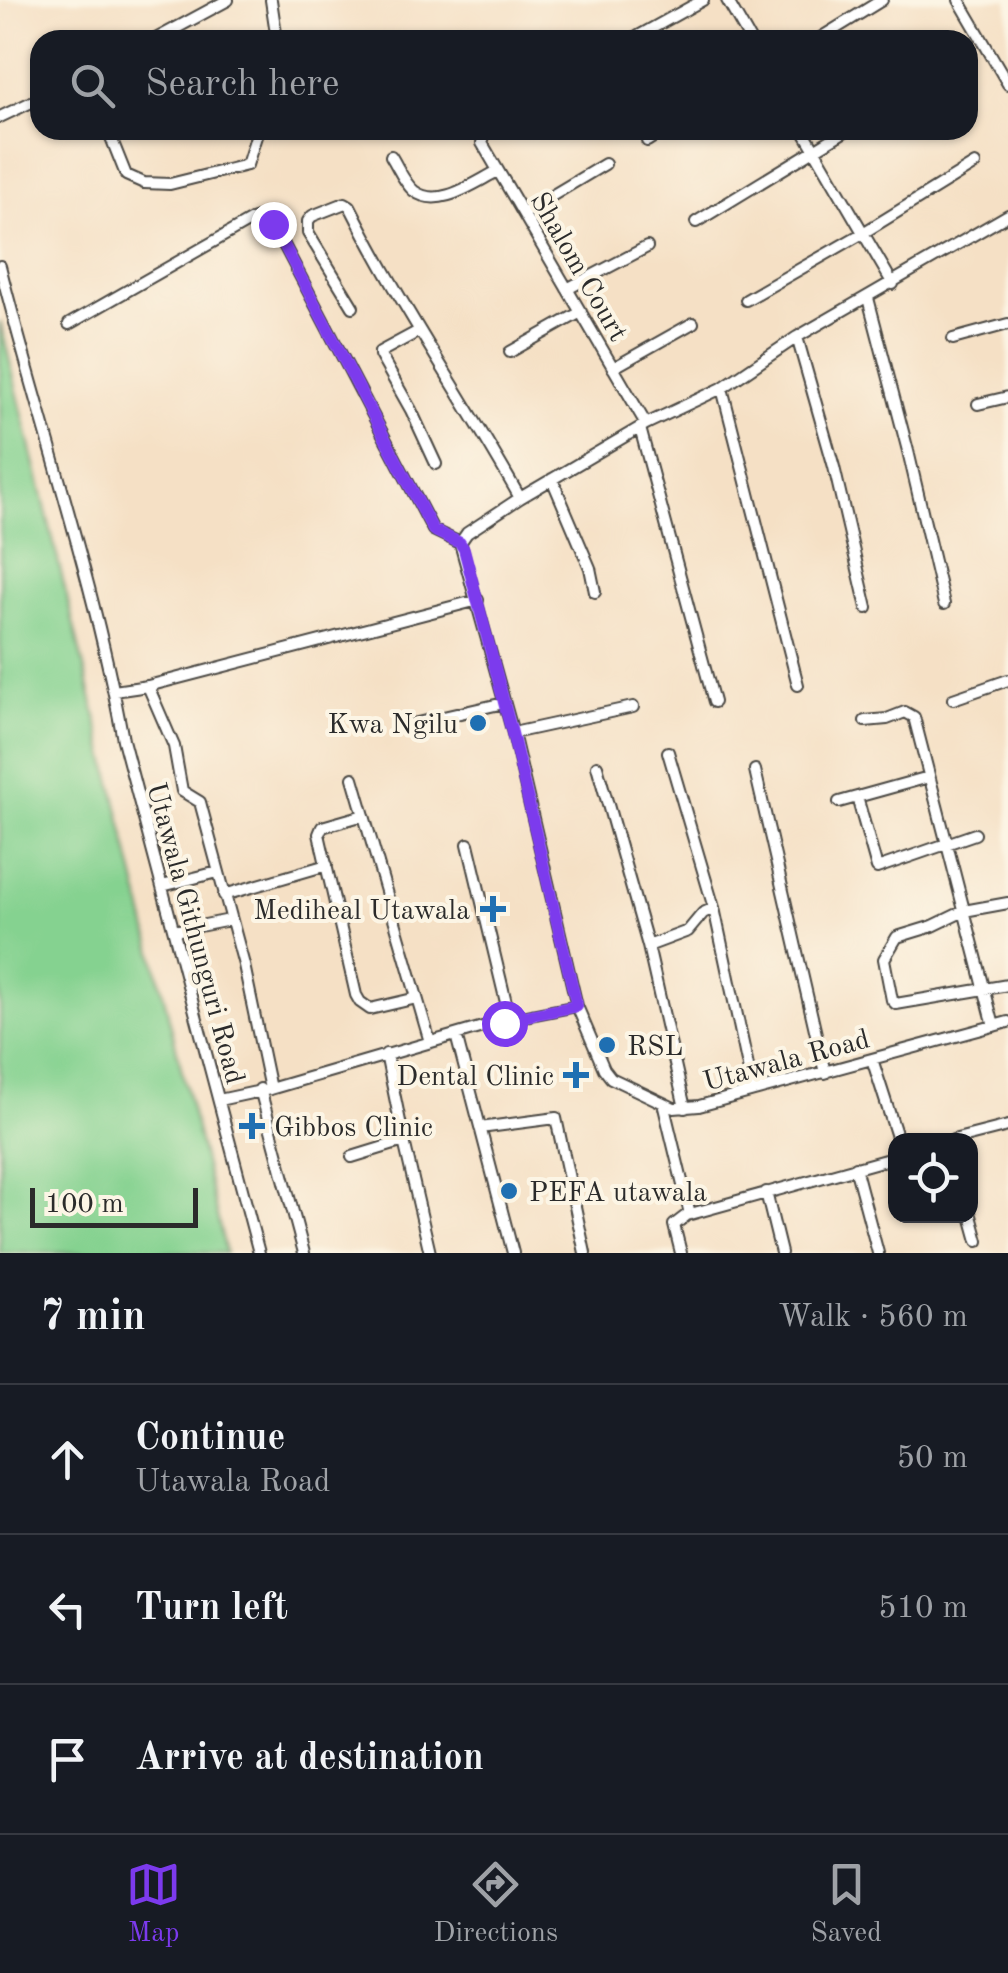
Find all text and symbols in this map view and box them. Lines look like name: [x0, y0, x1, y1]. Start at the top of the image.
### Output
search box: [30, 30, 978, 140]
icon: search: [65, 58, 120, 113]
text: Search here: [145, 66, 340, 104]
street label: Shalom Court: [524, 188, 631, 347]
route end: [251, 202, 297, 248]
place label: Kwa Ngilu: [328, 712, 458, 740]
marker: Kwa Ngilu: [467, 712, 489, 734]
street label: Utawala Githunguri Road: [140, 780, 248, 1088]
marker: Mediheal Utawala: [480, 896, 506, 922]
place label: Mediheal Utawala: [253, 898, 470, 926]
route start: [482, 1001, 528, 1047]
street label: Utawala Road: [701, 1026, 873, 1098]
marker: RSL: [596, 1034, 618, 1056]
place label: RSL: [627, 1034, 683, 1062]
marker: Dental Clinic: [563, 1062, 589, 1088]
place label: Dental Clinic: [396, 1064, 554, 1092]
marker: Gibbos Clinic: [239, 1113, 265, 1139]
place label: Gibbos Clinic: [274, 1115, 433, 1143]
map controls: [888, 1133, 978, 1223]
button: locate: [888, 1133, 978, 1223]
marker: PEFA utawala: [498, 1180, 520, 1202]
place label: PEFA utawala: [529, 1180, 707, 1208]
scale bar: [30, 1183, 198, 1228]
text: 100 m: [45, 1191, 124, 1219]
text: 7 min: [40, 1297, 146, 1339]
text: Walk · 560 m: [778, 1302, 968, 1334]
text: Continue: [135, 1420, 285, 1458]
icon: ahead: [40, 1432, 95, 1487]
text: 50 m: [897, 1443, 968, 1475]
text: Utawala Road: [135, 1467, 331, 1499]
icon: left: [40, 1582, 95, 1637]
text: Turn left: [135, 1590, 288, 1628]
text: 510 m: [878, 1593, 968, 1625]
icon: arrive: [40, 1732, 95, 1787]
text: Arrive at destination: [135, 1740, 484, 1778]
tab: Map: [126, 1857, 181, 1952]
tab: Directions: [434, 1857, 558, 1952]
tab: Saved: [810, 1857, 882, 1952]

